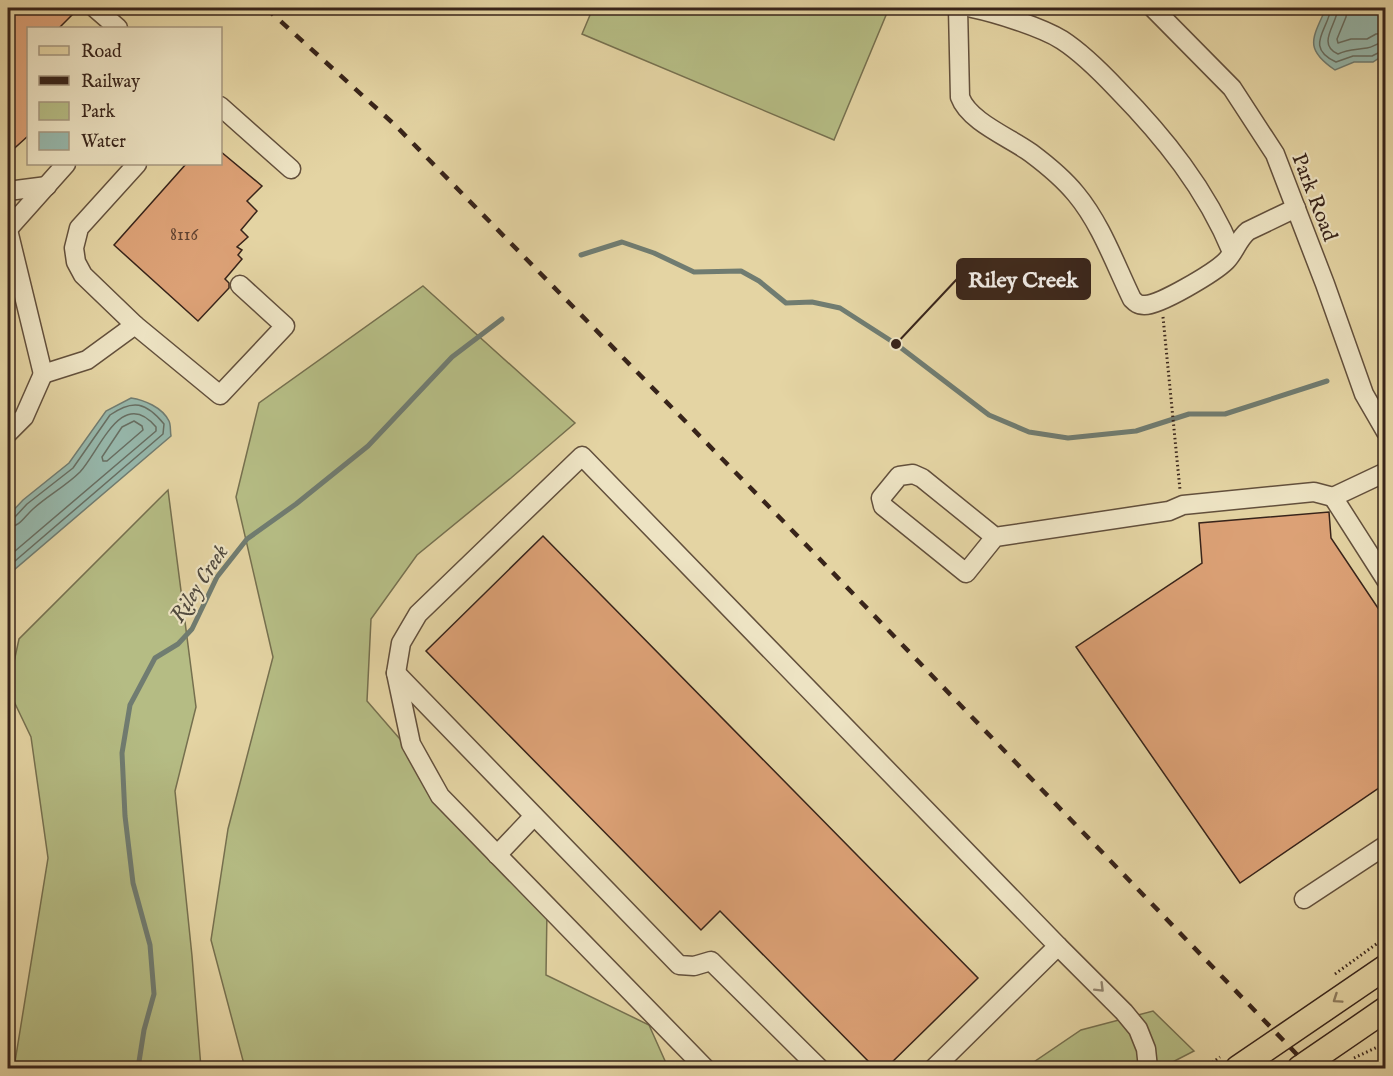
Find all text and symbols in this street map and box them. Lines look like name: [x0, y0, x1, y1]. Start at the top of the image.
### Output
legend: [27, 27, 222, 165]
text: Road: [81, 41, 122, 64]
text: Railway: [81, 71, 140, 94]
text: Park: [81, 101, 116, 124]
text: Water: [81, 131, 126, 154]
street label: Park Road: [1285, 150, 1343, 246]
house number: 8116: [170, 224, 198, 247]
callout: Riley Creek: [957, 259, 1090, 299]
text: Riley Creek: [968, 267, 1079, 295]
water label: Riley Creek: [164, 540, 235, 628]
one-way arrow: [1092, 980, 1103, 991]
one-way arrow: [1333, 992, 1344, 1003]

